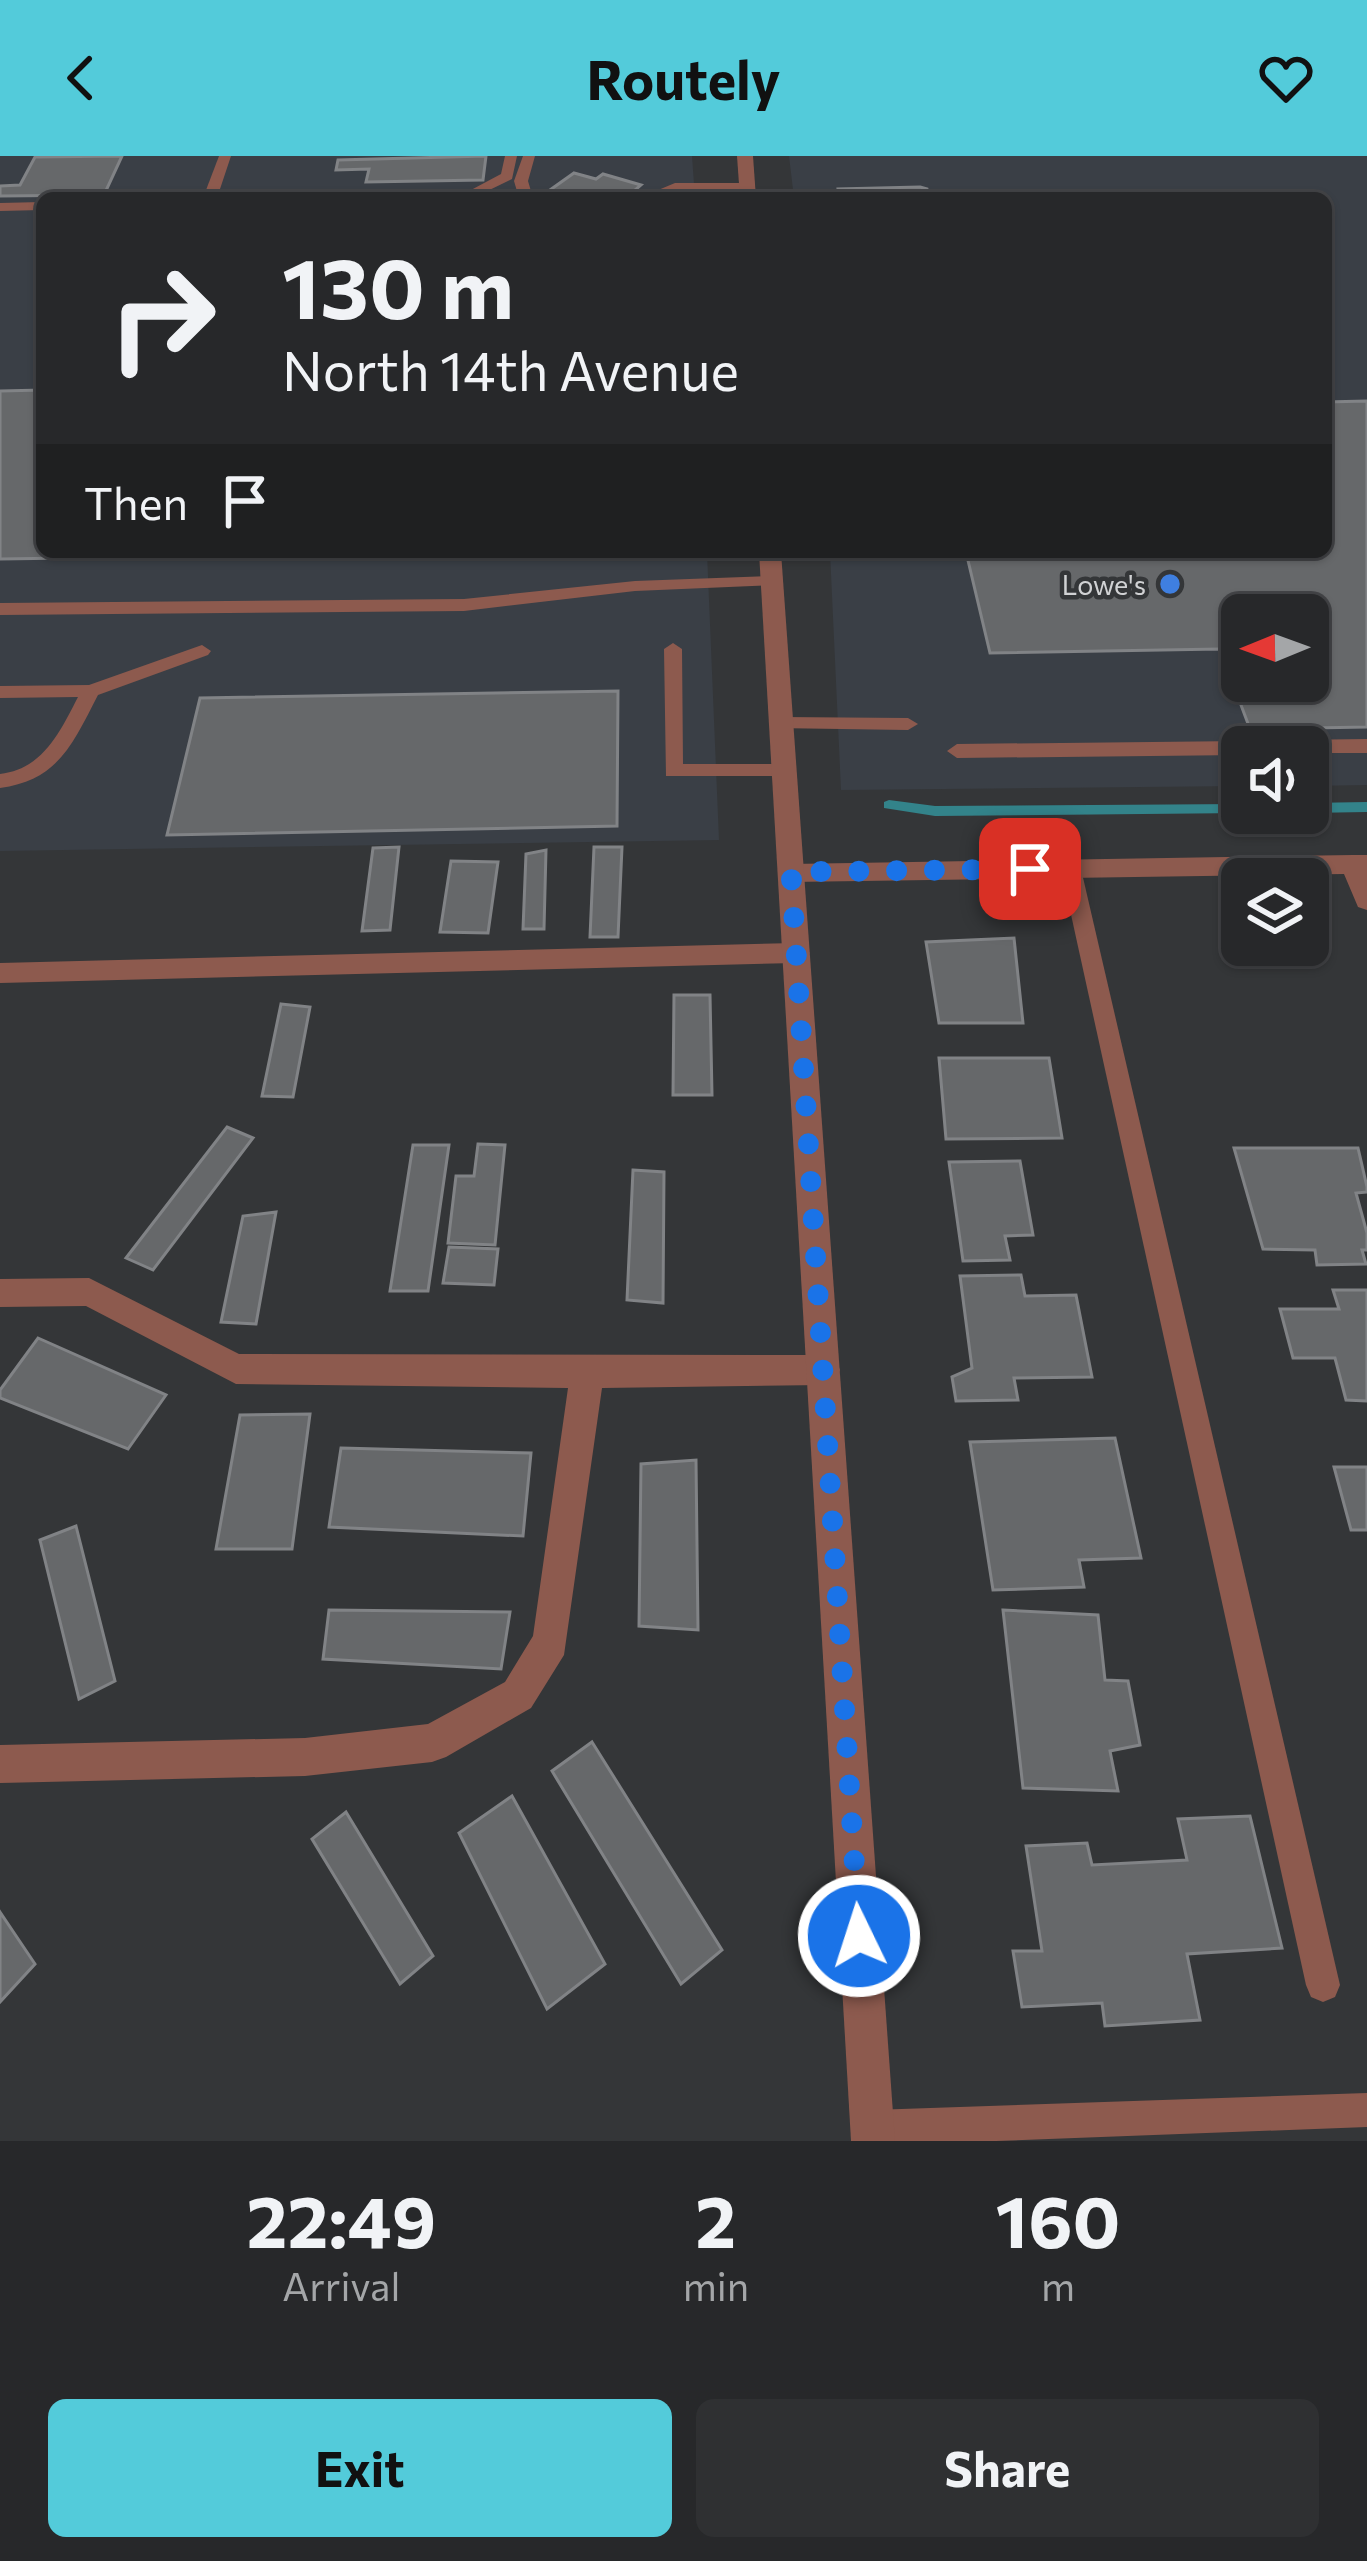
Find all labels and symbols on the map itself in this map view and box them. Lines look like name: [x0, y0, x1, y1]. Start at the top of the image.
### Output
place label: Lowe's: [1062, 568, 1146, 601]
marker: Lowe's: [1157, 571, 1183, 597]
north arrow: [1221, 594, 1329, 702]
pin: [979, 818, 1081, 920]
position arrow: [796, 1873, 922, 1999]

